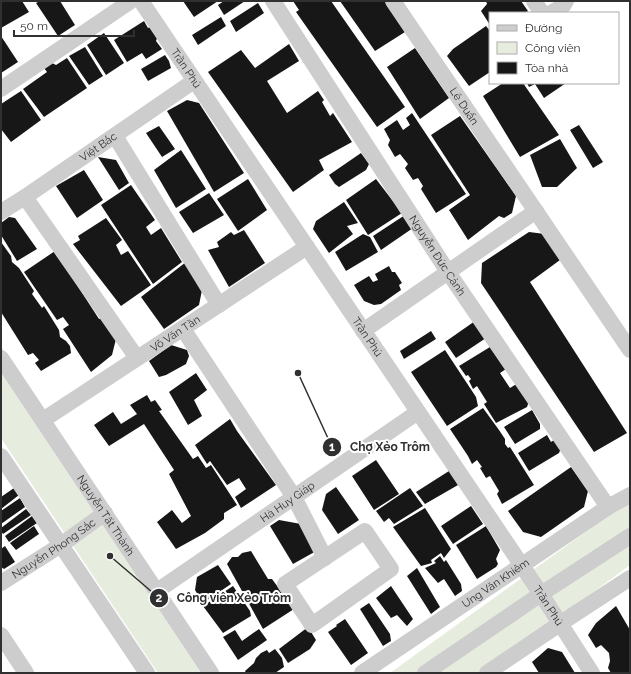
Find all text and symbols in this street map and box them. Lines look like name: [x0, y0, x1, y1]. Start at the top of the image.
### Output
scale bar: [14, 12, 134, 38]
legend: [489, 12, 619, 84]
text: 50 m: [20, 19, 48, 33]
text: Đường: [525, 21, 562, 35]
text: Công viên: [525, 41, 581, 55]
street label: Trần Phú: [168, 46, 204, 90]
text: Tòa nhà: [525, 61, 568, 75]
street label: Lê Duẩn: [447, 85, 482, 127]
street label: Việt Bắc: [77, 129, 119, 164]
street label: Nguyễn Đức Cảnh: [407, 213, 469, 298]
street label: Võ Văn Tần: [148, 312, 202, 354]
street label: Trần Phú: [350, 315, 385, 359]
callout: Chợ Xẻo Trôm: [322, 435, 438, 459]
text: 1: [329, 440, 335, 454]
text: Chợ Xẻo Trôm: [350, 440, 430, 454]
street label: Nguyễn Tất Thành: [74, 473, 137, 558]
street label: Hà Huy Giáp: [258, 478, 317, 525]
street label: Nguyễn Phong Sắc: [9, 516, 98, 581]
street label: Ung Văn Khiêm: [459, 556, 532, 610]
street label: Trần Phú: [531, 583, 566, 628]
callout: Công viên Xẻo Trôm: [149, 586, 300, 610]
text: 2: [156, 591, 163, 605]
text: Công viên Xẻo Trôm: [177, 591, 291, 605]

